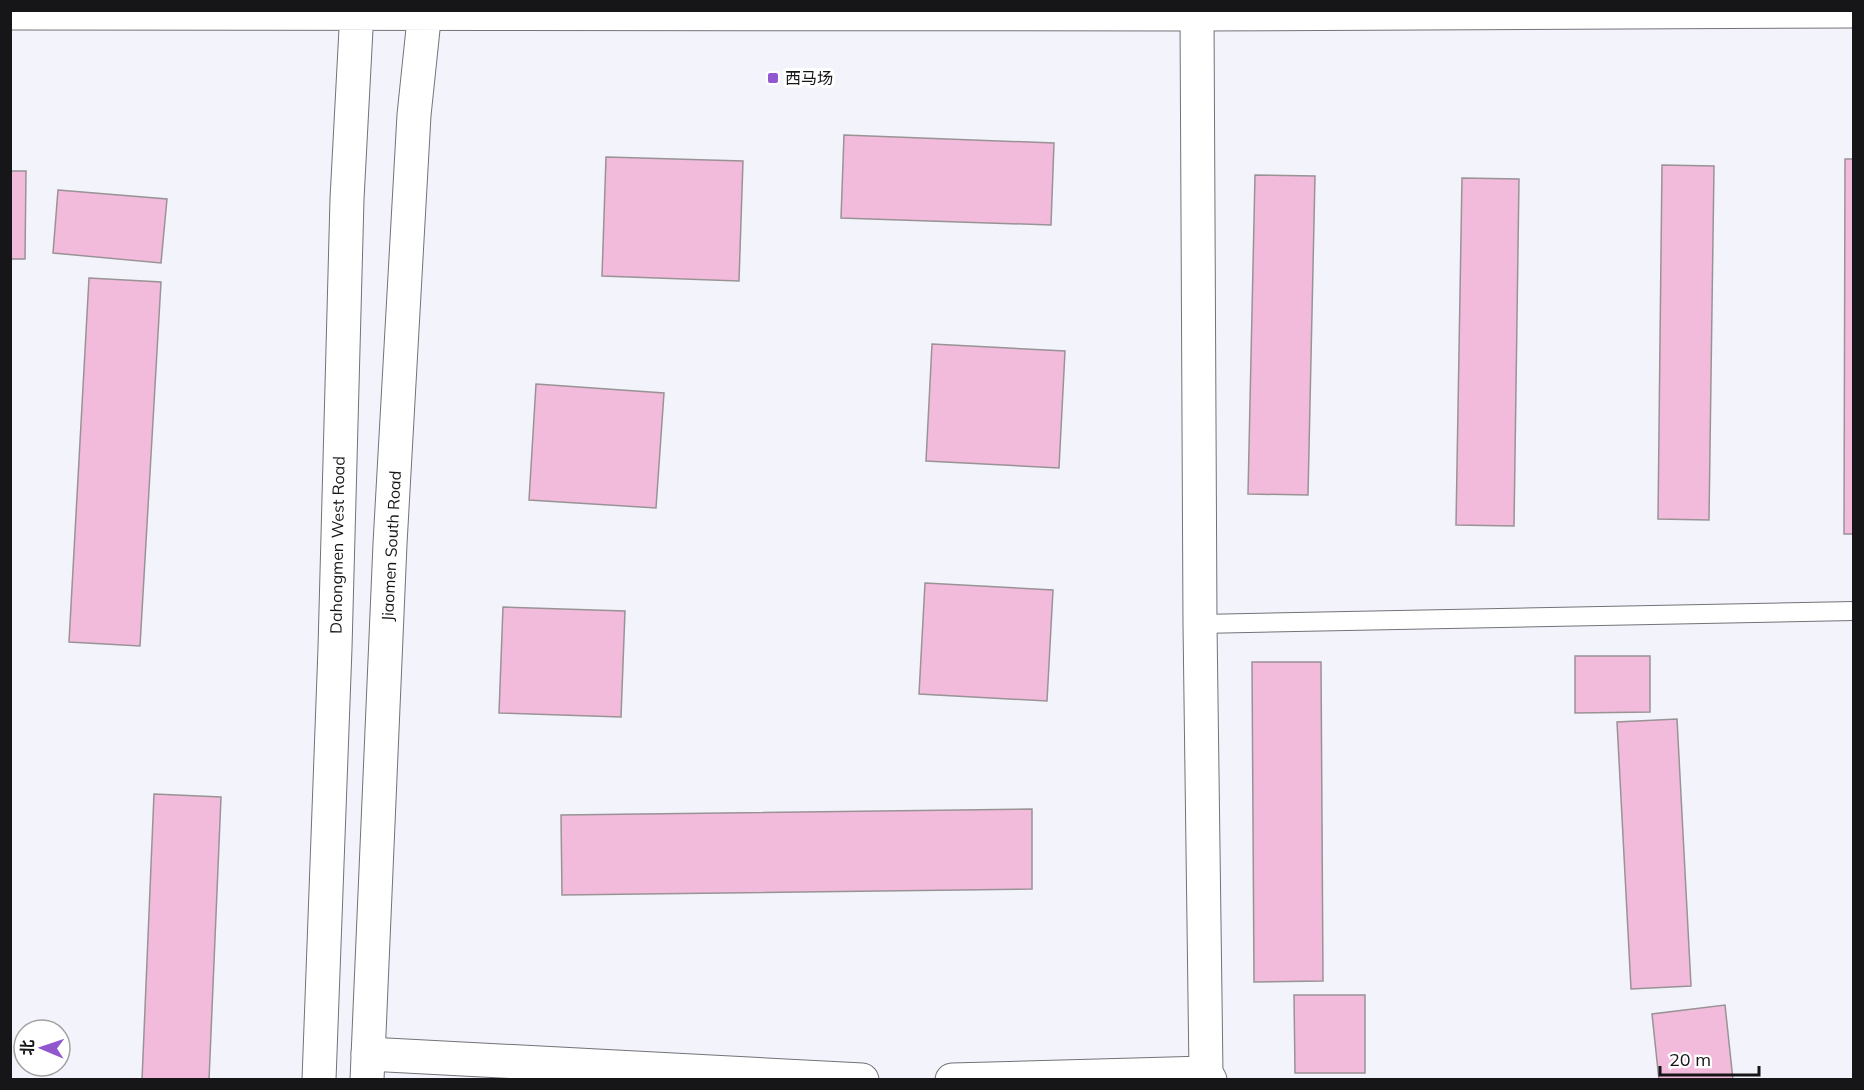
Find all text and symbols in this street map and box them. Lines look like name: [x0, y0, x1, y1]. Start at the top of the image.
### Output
place label: 西马场: [785, 68, 833, 88]
marker: 西马场: [766, 71, 780, 85]
street label: Dahongmen West Road: [325, 456, 349, 634]
street label: Jiaomen South Road: [377, 470, 405, 622]
north arrow: [12, 1018, 72, 1078]
text: 北: [17, 1039, 37, 1056]
scale bar: [1660, 1039, 1759, 1077]
text: 20 m: [1669, 1048, 1711, 1071]

